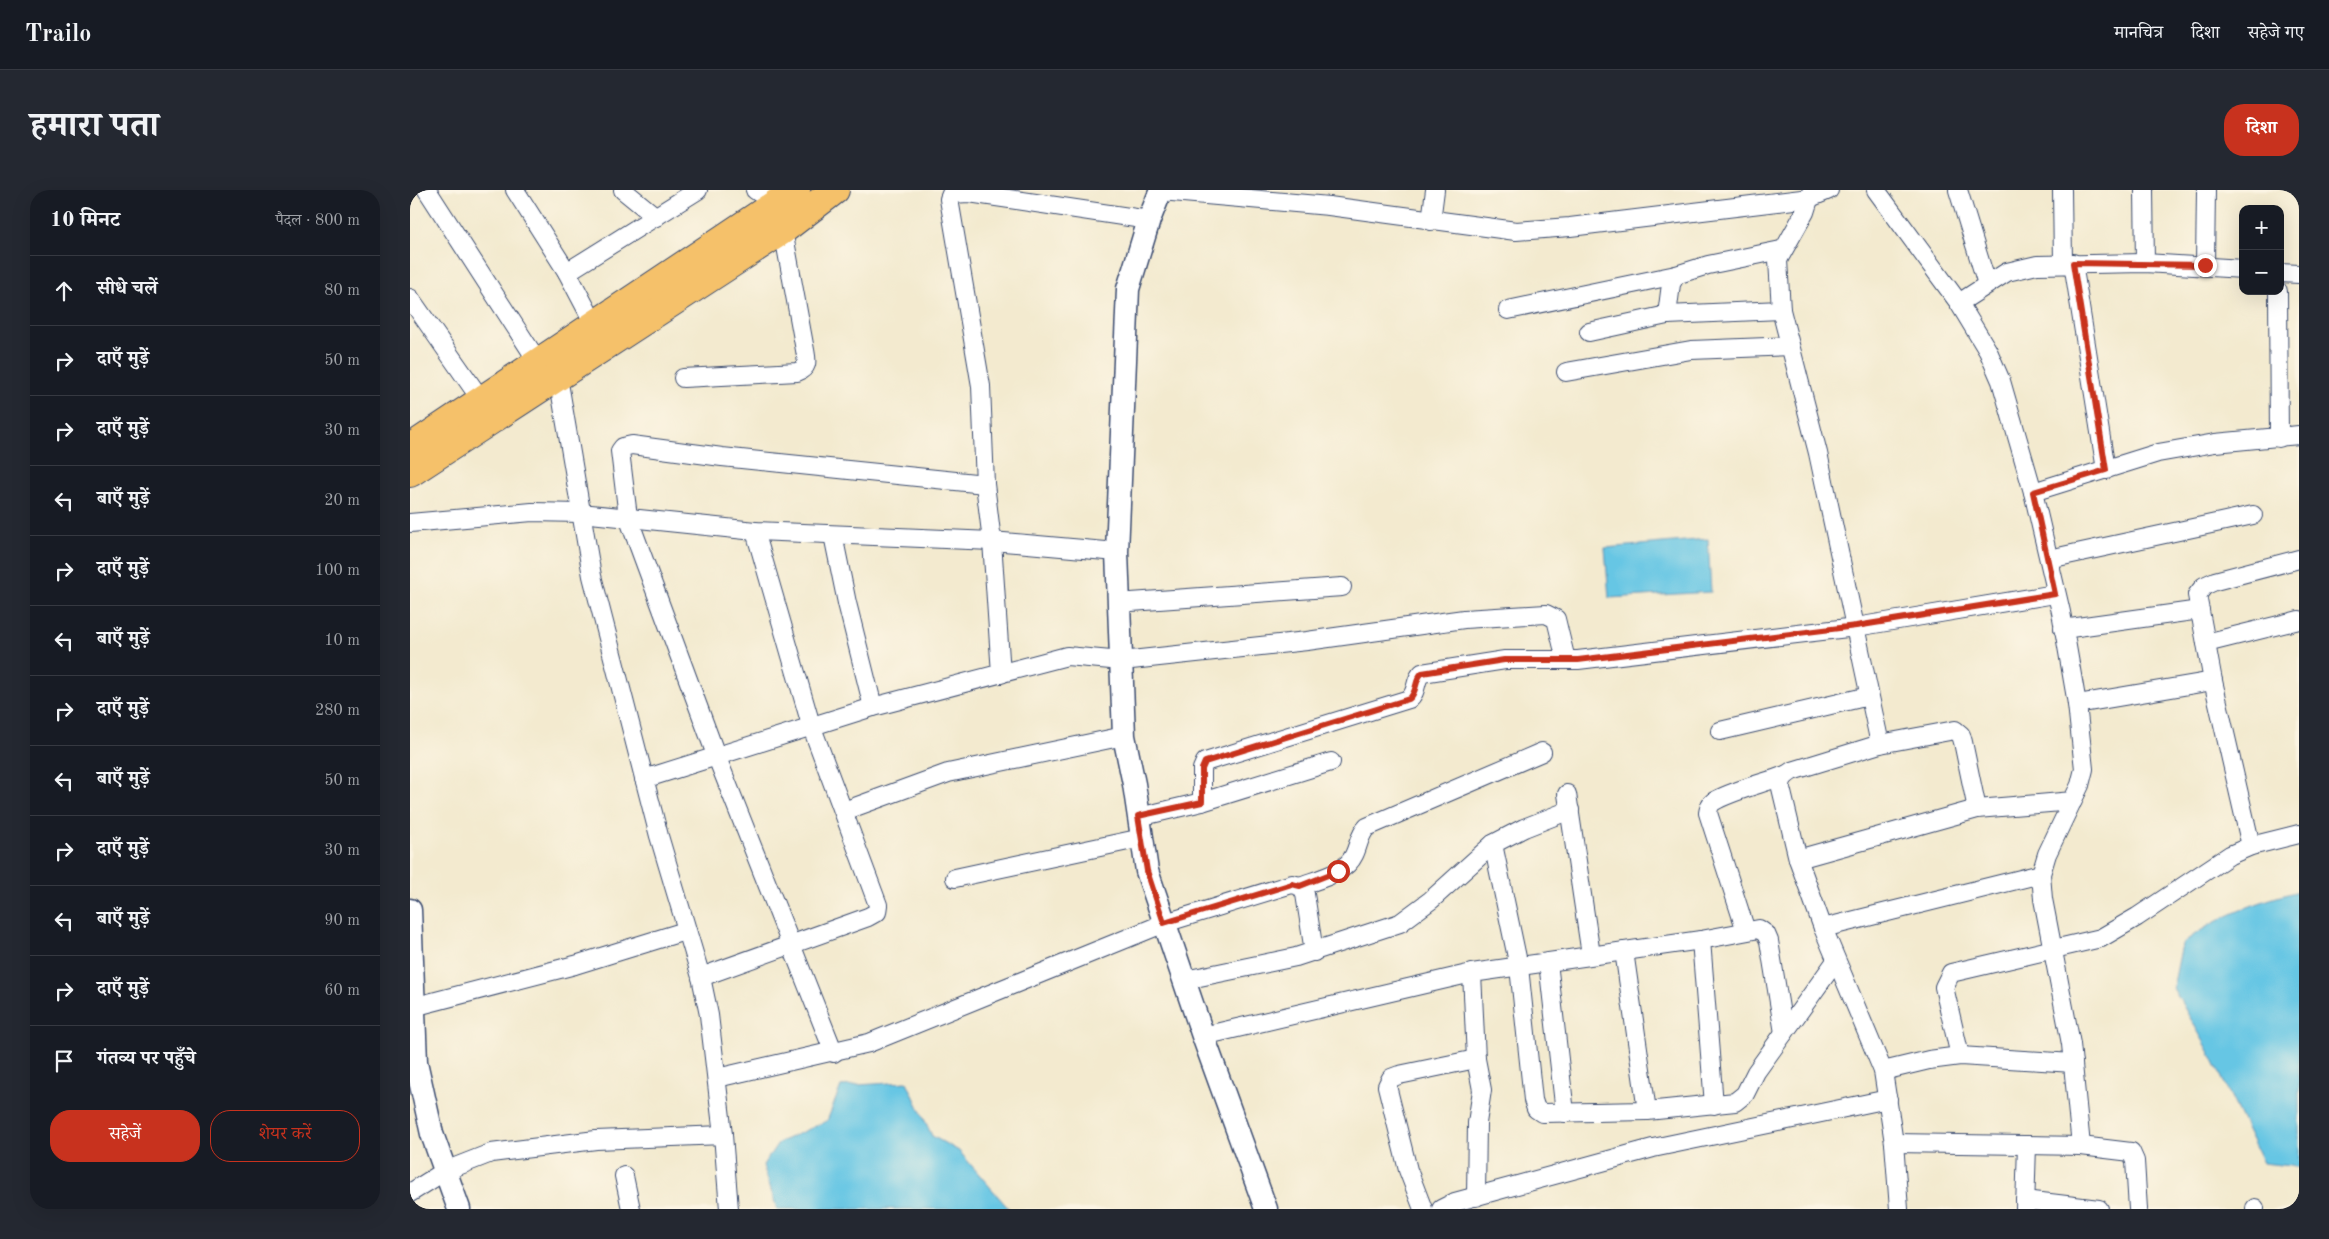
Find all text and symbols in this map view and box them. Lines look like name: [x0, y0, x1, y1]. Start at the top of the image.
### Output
text: Trailo: [25, 23, 91, 47]
text: मानचित्र: [2114, 24, 2163, 42]
text: दिशा: [2191, 24, 2220, 42]
text: सहेजे गए: [2248, 24, 2304, 42]
button: दिशा: [2224, 104, 2299, 156]
text: हमारा पता: [30, 109, 159, 144]
map controls: [2239, 205, 2284, 295]
button: +: [2239, 205, 2284, 250]
text: 10 मिनट: [50, 210, 120, 231]
text: पैदल · 800 m: [275, 213, 360, 229]
button: −: [2239, 250, 2284, 295]
route end: [2194, 254, 2217, 277]
icon: ahead: [50, 277, 78, 305]
text: सीधे चलें: [97, 280, 157, 299]
text: 80 m: [324, 283, 360, 299]
icon: right: [50, 347, 78, 375]
text: दाएँ मुड़ें: [97, 350, 149, 369]
text: 50 m: [324, 353, 360, 369]
icon: right: [50, 417, 78, 445]
text: दाएँ मुड़ें: [97, 420, 149, 439]
text: 30 m: [324, 423, 360, 439]
icon: left: [50, 487, 78, 515]
text: बाएँ मुड़ें: [97, 490, 149, 509]
text: 20 m: [324, 493, 360, 509]
icon: right: [50, 557, 78, 585]
text: दाएँ मुड़ें: [97, 560, 149, 579]
text: 100 m: [315, 563, 360, 579]
icon: left: [50, 627, 78, 655]
text: बाएँ मुड़ें: [97, 630, 149, 649]
text: 10 m: [324, 633, 360, 649]
icon: right: [50, 697, 78, 725]
text: दाएँ मुड़ें: [97, 700, 149, 719]
text: 280 m: [315, 703, 360, 719]
icon: left: [50, 767, 78, 795]
text: बाएँ मुड़ें: [97, 770, 149, 789]
text: 50 m: [324, 773, 360, 789]
icon: right: [50, 837, 78, 865]
text: दाएँ मुड़ें: [97, 840, 149, 859]
text: 30 m: [324, 843, 360, 859]
route start: [1327, 860, 1350, 883]
icon: left: [50, 907, 78, 935]
text: बाएँ मुड़ें: [97, 910, 149, 929]
text: 90 m: [324, 913, 360, 929]
icon: right: [50, 977, 78, 1005]
text: दाएँ मुड़ें: [97, 980, 149, 999]
text: 60 m: [324, 983, 360, 999]
icon: arrive: [50, 1047, 78, 1075]
text: गंतव्य पर पहुँचे: [97, 1050, 196, 1069]
button: सहेजें: [50, 1110, 200, 1162]
button: शेयर करें: [210, 1110, 360, 1162]

